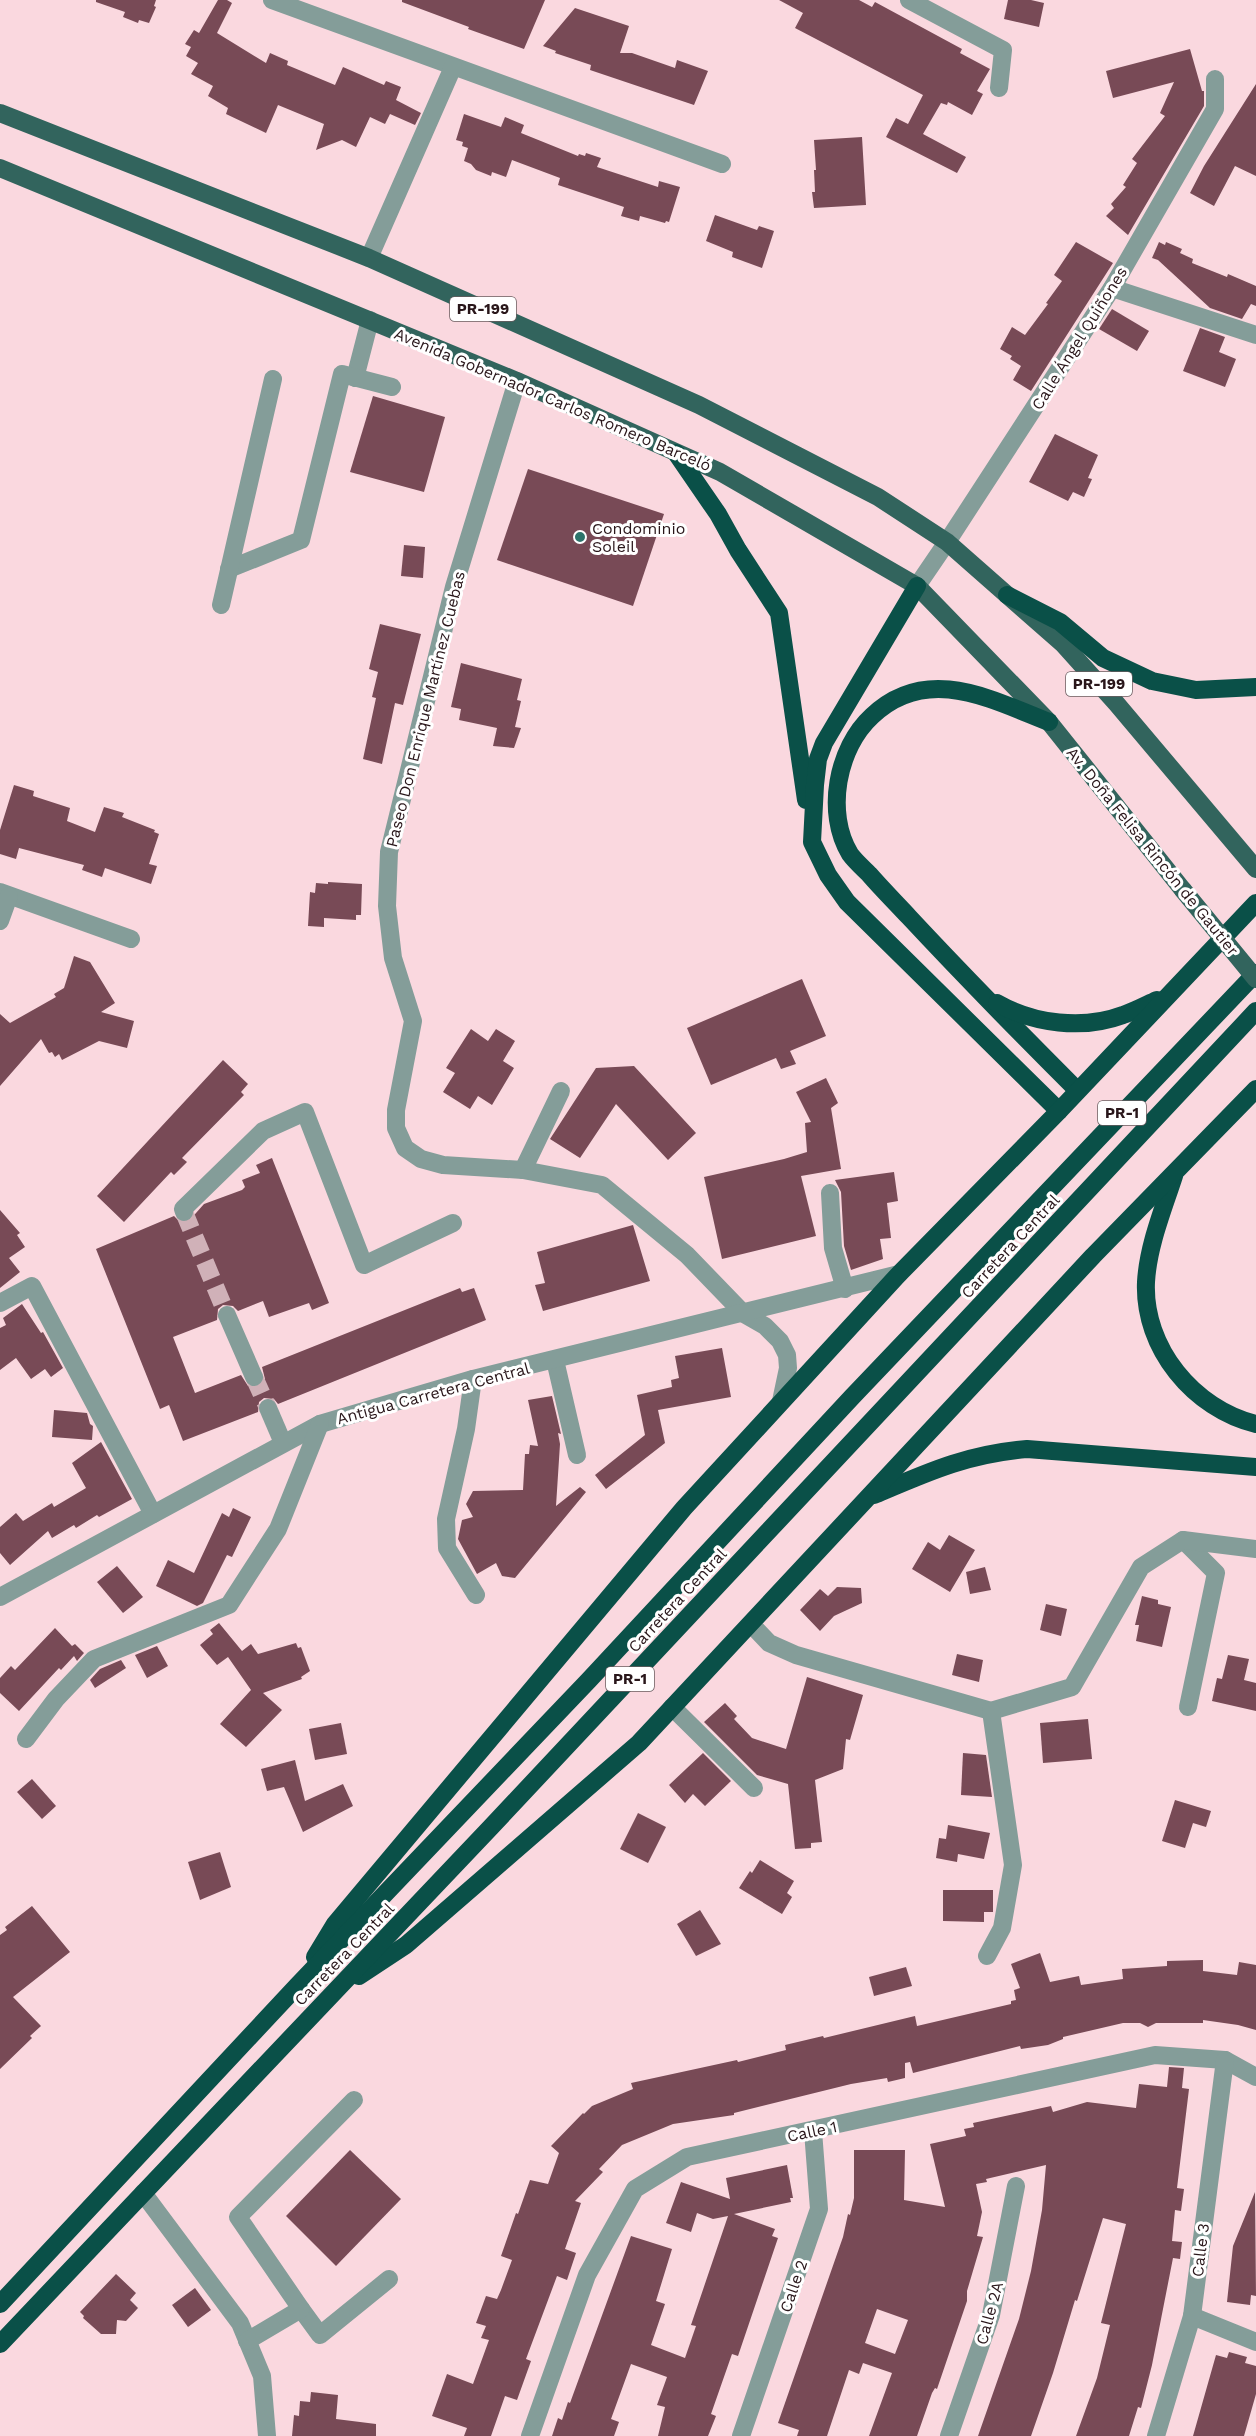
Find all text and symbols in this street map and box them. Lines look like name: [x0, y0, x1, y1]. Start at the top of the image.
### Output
street label: Calle Ángel Quiñones: [1028, 263, 1131, 413]
road number: PR-199: [450, 297, 516, 321]
street label: Avenida Gobernador Carlos Romero Barceló: [392, 324, 714, 475]
place label: Condominio Soleil: [592, 519, 685, 556]
marker: Condominio Soleil: [573, 530, 587, 544]
street label: Paseo Don Enrique Martínez Cuebas: [382, 569, 469, 849]
road number: PR-199: [1066, 672, 1132, 696]
street label: Av. Doña Felisa Rincón de Gautier: [1063, 743, 1243, 960]
road number: PR-1: [1098, 1101, 1146, 1125]
street label: Carretera Central: [957, 1190, 1063, 1302]
street label: Antigua Carretera Central: [335, 1359, 532, 1428]
street label: Carretera Central: [624, 1544, 730, 1656]
road number: PR-1: [606, 1667, 654, 1691]
street label: Carretera Central: [291, 1899, 398, 2010]
street label: Calle 1: [785, 2117, 839, 2146]
street label: Calle 3: [1188, 2222, 1213, 2278]
street label: Calle 2: [776, 2258, 811, 2315]
street label: Calle 2A: [972, 2279, 1007, 2347]

